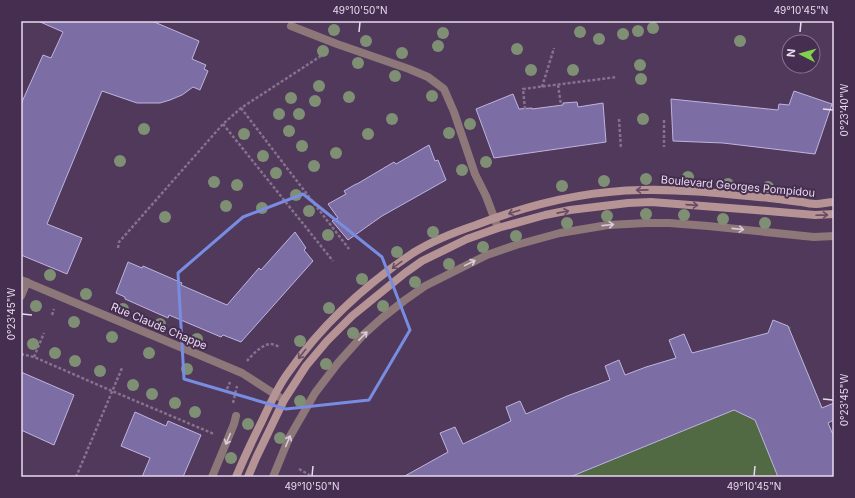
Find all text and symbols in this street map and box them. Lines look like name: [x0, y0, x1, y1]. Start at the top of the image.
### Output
text: 49°10'50"N: [332, 4, 388, 16]
text: 49°10'45"N: [774, 4, 828, 16]
north arrow: [781, 34, 821, 74]
text: N: [784, 48, 798, 58]
text: 0°23'40"W: [838, 83, 850, 136]
street label: Boulevard Georges Pompidou: [660, 172, 816, 200]
one-way arrow: [636, 186, 649, 194]
one-way arrow: [685, 202, 698, 209]
one-way arrow: [556, 207, 569, 215]
one-way arrow: [509, 208, 521, 216]
one-way arrow: [815, 211, 828, 219]
one-way arrow: [601, 222, 614, 229]
one-way arrow: [731, 225, 744, 232]
one-way arrow: [464, 259, 476, 266]
one-way arrow: [391, 261, 402, 269]
text: 0°23'45"W: [5, 288, 17, 340]
street label: Rue Claude Chappe: [109, 299, 209, 353]
one-way arrow: [358, 331, 368, 341]
one-way arrow: [298, 348, 307, 359]
text: 0°23'45"W: [838, 374, 850, 426]
one-way arrow: [224, 432, 231, 444]
one-way arrow: [285, 435, 292, 447]
text: 49°10'50"N: [284, 480, 340, 492]
text: 49°10'45"N: [727, 480, 781, 492]

